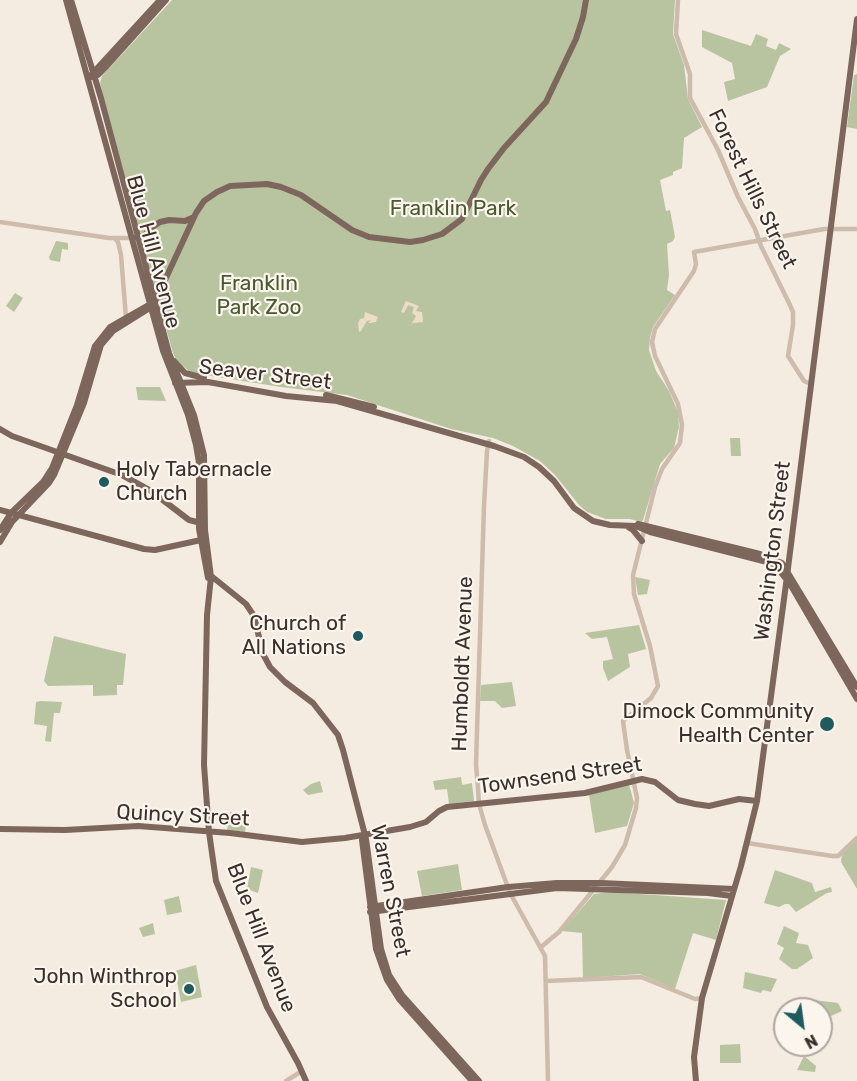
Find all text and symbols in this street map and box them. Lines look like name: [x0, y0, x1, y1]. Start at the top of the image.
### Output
street label: Forest Hills Street: [702, 105, 802, 273]
street label: Blue Hill Avenue: [120, 173, 186, 331]
park label: Franklin Park: [390, 196, 516, 222]
park label: Franklin Park Zoo: [216, 271, 302, 321]
street label: Seaver Street: [197, 354, 333, 396]
place label: Holy Tabernacle Church: [116, 457, 272, 507]
street label: Washington Street: [749, 460, 797, 642]
marker: Holy Tabernacle Church: [97, 475, 111, 489]
street label: Humboldt Avenue: [447, 576, 479, 752]
place label: Church of All Nations: [242, 611, 346, 661]
marker: Church of All Nations: [351, 629, 365, 643]
place label: Dimock Community Health Center: [623, 699, 814, 749]
marker: Dimock Community Health Center: [818, 715, 836, 733]
street label: Townsend Street: [477, 752, 643, 800]
street label: Quincy Street: [116, 800, 250, 832]
street label: Warren Street: [365, 823, 415, 959]
street label: Blue Hill Avenue: [221, 860, 301, 1016]
place label: John Winthrop School: [33, 964, 177, 1014]
marker: John Winthrop School: [182, 982, 196, 996]
north arrow: [773, 997, 833, 1057]
text: N: [801, 1030, 821, 1053]

